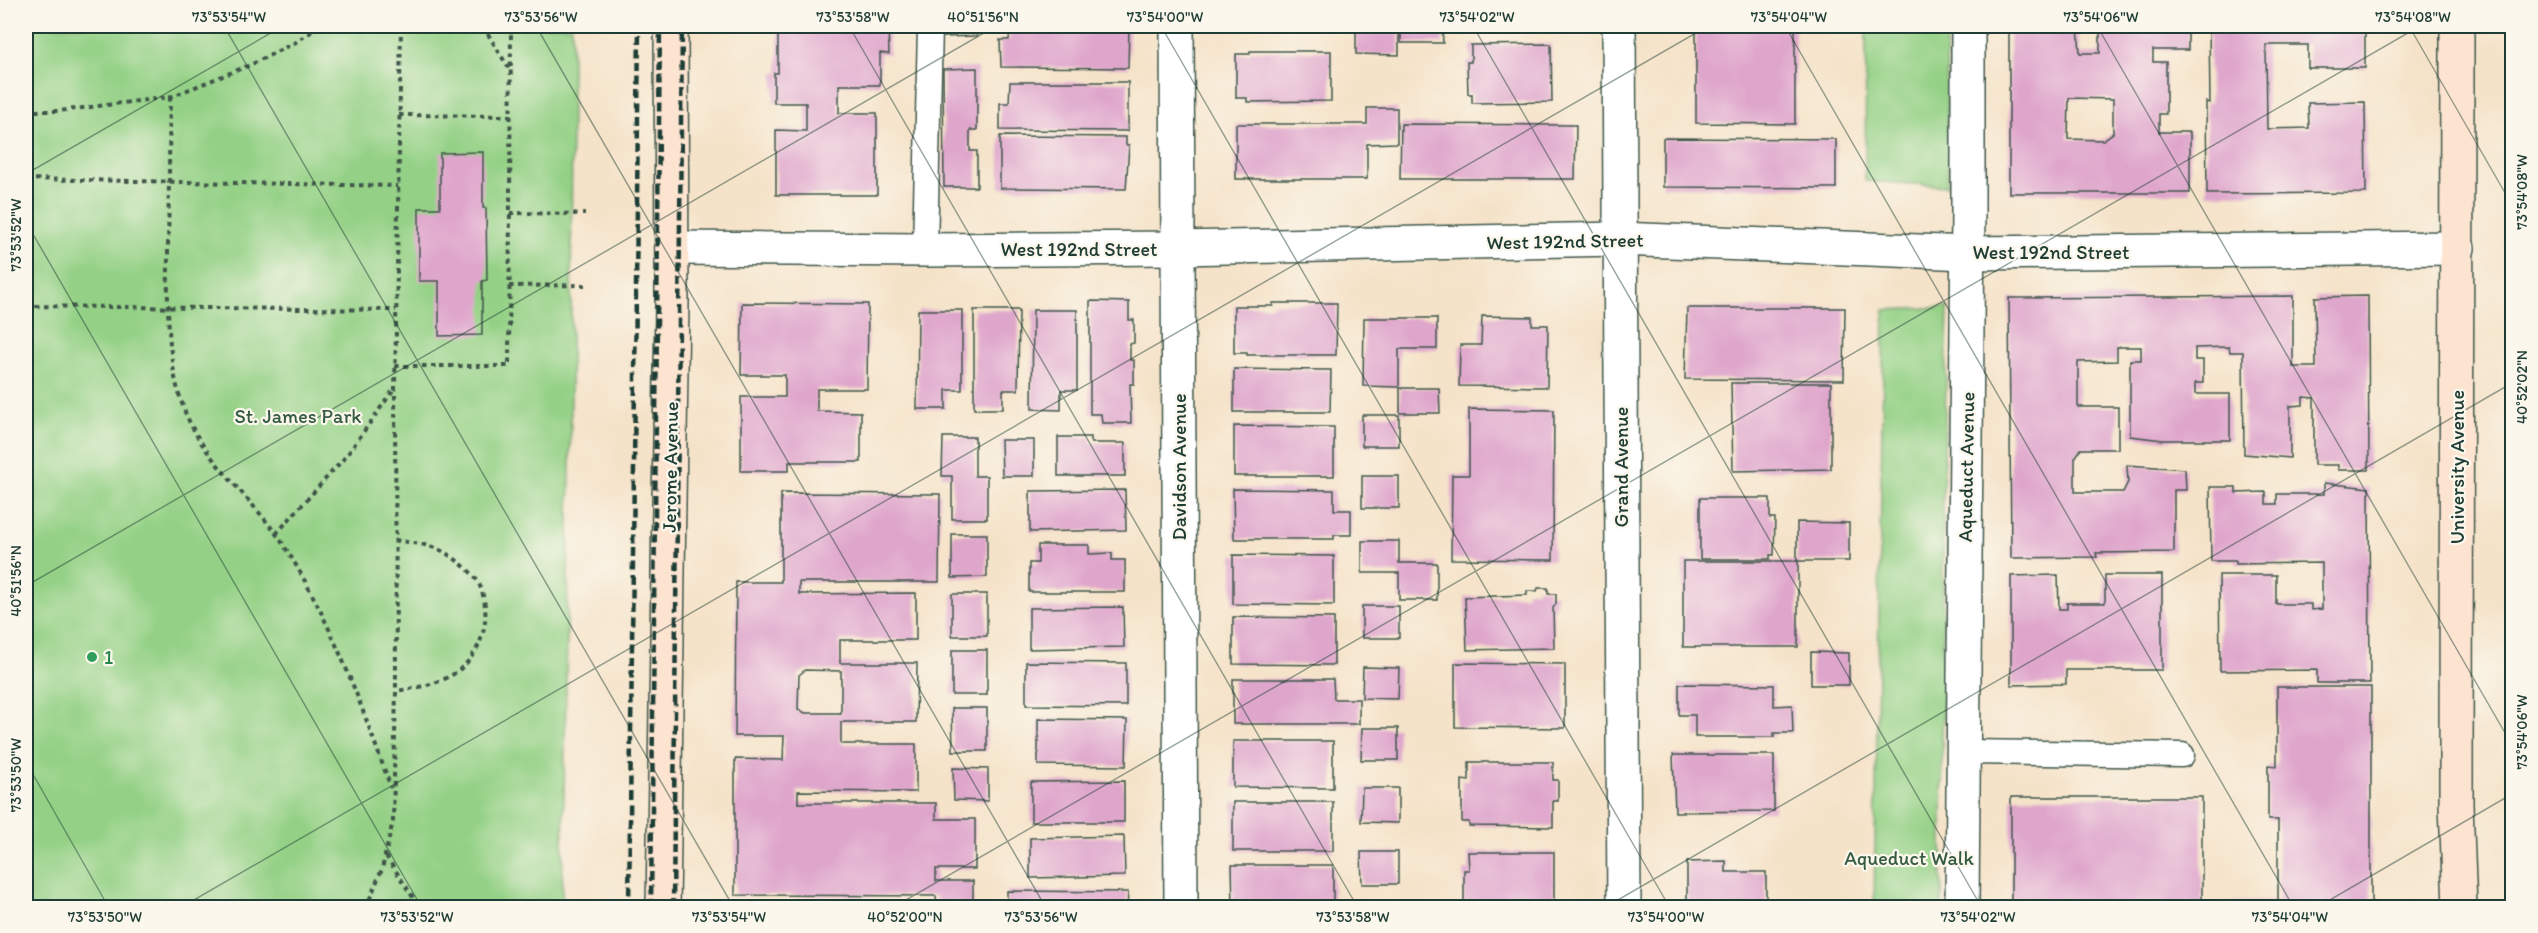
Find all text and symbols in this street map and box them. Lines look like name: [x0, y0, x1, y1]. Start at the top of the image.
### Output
text: 73°53'54"W: [192, 8, 266, 26]
text: 73°53'56"W: [505, 8, 578, 26]
text: 73°53'58"W: [816, 8, 890, 26]
text: 40°51'56"N: [947, 8, 1019, 26]
text: 73°54'00"W: [1127, 8, 1203, 26]
text: 73°54'02"W: [1439, 8, 1515, 26]
text: 73°54'04"W: [1751, 8, 1827, 26]
text: 73°54'06"W: [2063, 8, 2139, 26]
text: 73°54'08"W: [2375, 8, 2451, 26]
text: 73°54'08"W: [2513, 154, 2531, 230]
text: 73°53'52"W: [7, 198, 25, 271]
street label: West 192nd Street: [1486, 228, 1644, 254]
street label: West 192nd Street: [1000, 237, 1158, 261]
street label: West 192nd Street: [1972, 240, 2130, 264]
text: 40°52'02"N: [2513, 350, 2531, 424]
street label: University Avenue: [2445, 390, 2469, 544]
street label: Aqueduct Avenue: [1953, 392, 1979, 542]
street label: Davidson Avenue: [1167, 393, 1191, 541]
street label: Jerome Avenue: [657, 401, 683, 533]
park label: St. James Park: [234, 404, 362, 428]
street label: Grand Avenue: [1609, 407, 1633, 527]
text: 40°51'56"N: [7, 545, 25, 617]
place label: 1: [104, 645, 113, 669]
marker: 1: [85, 650, 99, 664]
text: 73°54'06"W: [2513, 694, 2531, 770]
text: 73°53'50"W: [7, 738, 25, 812]
park label: Aqueduct Walk: [1844, 846, 1974, 870]
text: 73°53'50"W: [68, 908, 142, 926]
text: 73°53'52"W: [381, 908, 454, 926]
text: 73°53'54"W: [692, 908, 766, 926]
text: 40°52'00"N: [867, 908, 943, 926]
text: 73°53'56"W: [1005, 908, 1078, 926]
text: 73°53'58"W: [1316, 908, 1390, 926]
text: 73°54'00"W: [1628, 908, 1704, 926]
text: 73°54'02"W: [1940, 908, 2016, 926]
text: 73°54'04"W: [2252, 908, 2328, 926]

